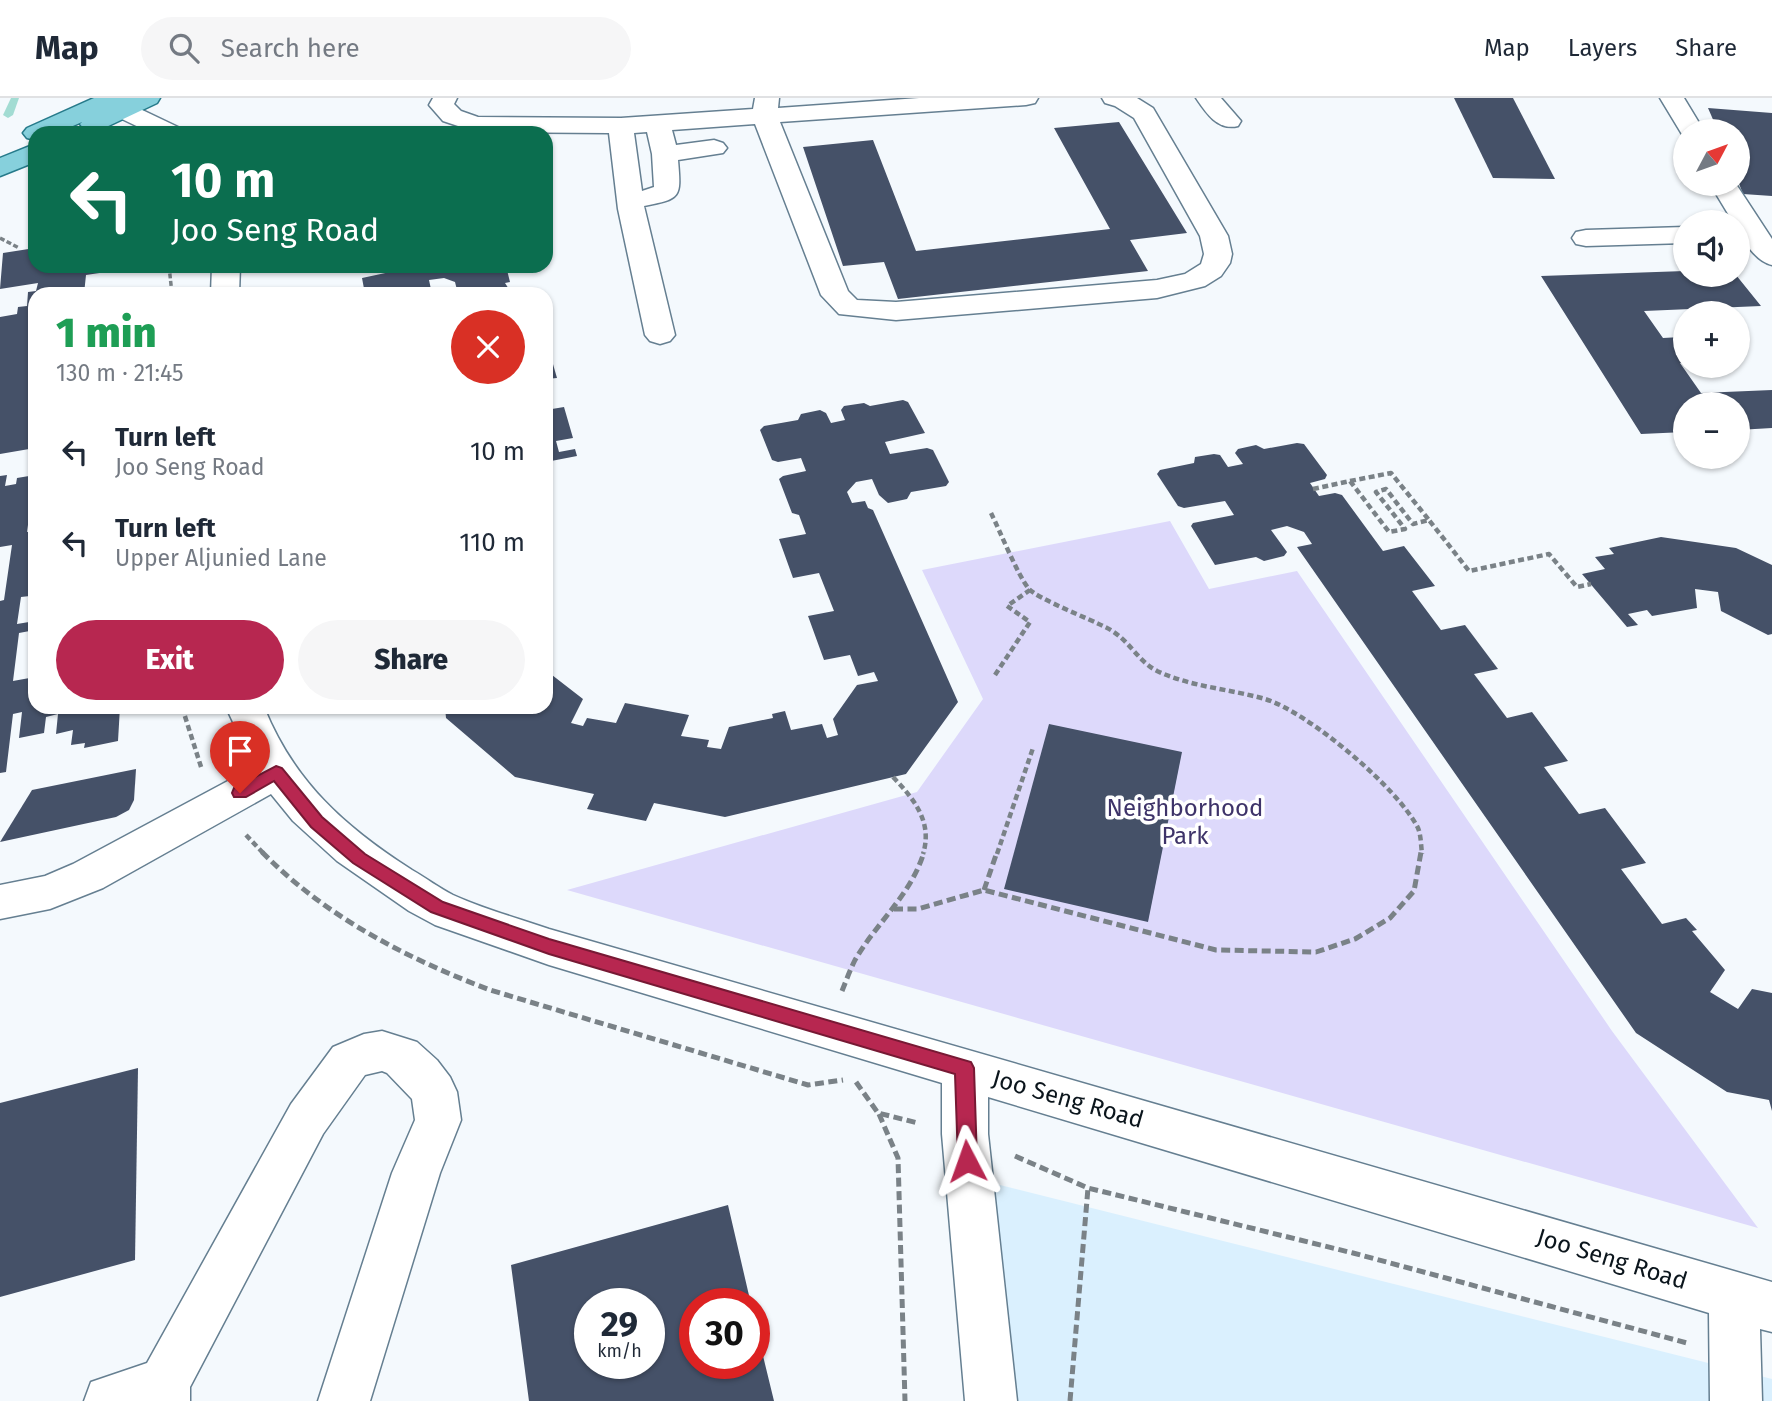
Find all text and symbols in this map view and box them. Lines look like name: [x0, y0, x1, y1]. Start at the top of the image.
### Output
search box: [141, 17, 631, 80]
text: Map: [35, 28, 99, 68]
icon: search: [165, 29, 203, 67]
text: Search here: [221, 33, 360, 64]
text: Map: [1484, 34, 1530, 62]
text: Layers: [1568, 34, 1637, 62]
text: Share: [1675, 34, 1737, 62]
north arrow: [1673, 119, 1750, 196]
map controls: [1673, 119, 1750, 469]
text: 10 m: [171, 151, 275, 210]
icon: left: [56, 154, 147, 245]
button: sound: [1673, 210, 1750, 287]
text: Joo Seng Road: [171, 211, 379, 249]
button: +: [1673, 301, 1750, 378]
text: 1 min: [56, 308, 157, 358]
button: close: [451, 310, 525, 384]
text: 130 m · 21:45: [56, 359, 184, 387]
button: −: [1673, 392, 1750, 469]
text: Turn left: [115, 422, 216, 453]
icon: left: [56, 433, 94, 471]
text: 10 m: [470, 436, 525, 467]
text: Joo Seng Road: [115, 453, 265, 481]
text: Turn left: [115, 513, 216, 544]
icon: left: [56, 524, 94, 562]
text: 110 m: [459, 527, 525, 558]
text: Upper Aljunied Lane: [115, 544, 327, 572]
button: Exit: [56, 620, 284, 700]
button: Share: [298, 620, 525, 700]
pin: [210, 721, 270, 793]
icon: arrive: [221, 732, 259, 770]
park label: Neighborhood Park: [1107, 794, 1263, 850]
street label: Joo Seng Road: [989, 1064, 1147, 1134]
position arrow: [930, 1124, 1004, 1198]
street label: Joo Seng Road: [1533, 1223, 1691, 1295]
speed limit sign: 30: [679, 1288, 770, 1379]
text: 29: [601, 1303, 638, 1345]
text: km/h: [597, 1340, 642, 1362]

